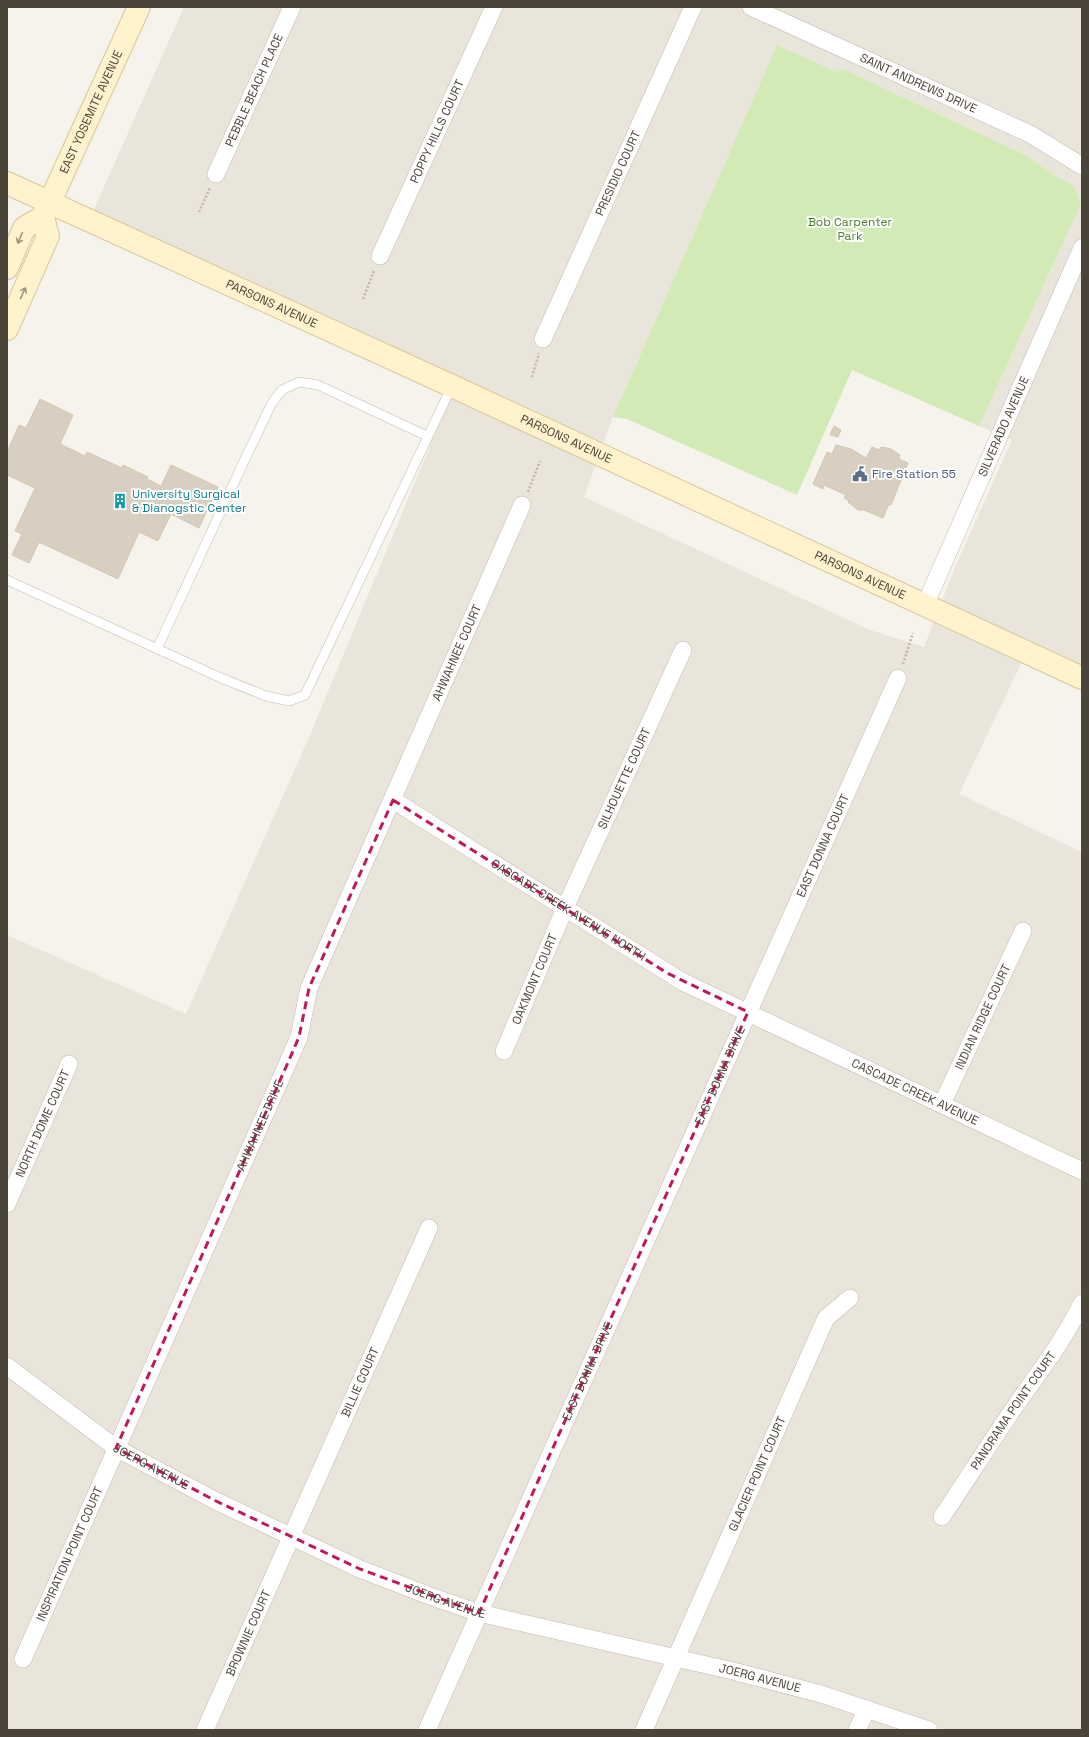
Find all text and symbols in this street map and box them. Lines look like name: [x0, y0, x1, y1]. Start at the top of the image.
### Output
street label: PEBBLE BEACH PLACE: [221, 31, 287, 149]
street label: EAST YOSEMITE AVENUE: [56, 47, 126, 176]
street label: SAINT ANDREWS DRIVE: [857, 50, 980, 117]
street label: POPPY HILLS COURT: [406, 77, 468, 186]
street label: PRESIDIO COURT: [592, 128, 644, 218]
park label: Bob Carpenter Park: [808, 214, 893, 244]
one-way arrow: [16, 231, 23, 243]
street label: PARSONS AVENUE: [223, 276, 320, 332]
one-way arrow: [20, 287, 27, 299]
street label: SILVERADO AVENUE: [974, 374, 1033, 479]
street label: PARSONS AVENUE: [518, 411, 615, 467]
public building icon: Fire Station 55: [851, 465, 869, 483]
place label: Fire Station 55: [872, 466, 956, 482]
place label: University Surgical & Dianogstic Center: [132, 486, 247, 516]
building icon: University Surgical & Dianogstic Center: [111, 492, 129, 510]
street label: PARSONS AVENUE: [812, 547, 909, 603]
street label: AHWAHNEE COURT: [429, 602, 485, 703]
street label: SILHOUETTE COURT: [594, 725, 654, 832]
street label: EAST DONNA COURT: [793, 791, 853, 900]
street label: CASCADE CREEK AVENUE NORTH: [488, 855, 649, 965]
street label: OAKMONT COURT: [508, 931, 561, 1027]
street label: INDIAN RIDGE COURT: [951, 962, 1014, 1073]
street label: EAST DONNA DRIVE: [691, 1024, 749, 1127]
street label: CASCADE CREEK AVENUE: [849, 1055, 981, 1129]
street label: NORTH DOME COURT: [12, 1067, 73, 1180]
street label: AHWAHNEE DRIVE: [233, 1077, 287, 1173]
street label: EAST DONNA DRIVE: [559, 1319, 617, 1423]
street label: BILLIE COURT: [338, 1345, 383, 1420]
street label: PANORAMA POINT COURT: [967, 1348, 1059, 1473]
street label: GLACIER POINT COURT: [725, 1414, 790, 1534]
street label: JOERG AVENUE: [110, 1440, 192, 1493]
street label: INSPIRATION POINT COURT: [33, 1484, 107, 1624]
street label: JOERG AVENUE: [403, 1579, 487, 1622]
street label: BROWNIE COURT: [222, 1587, 274, 1679]
street label: JOERG AVENUE: [717, 1660, 803, 1696]

